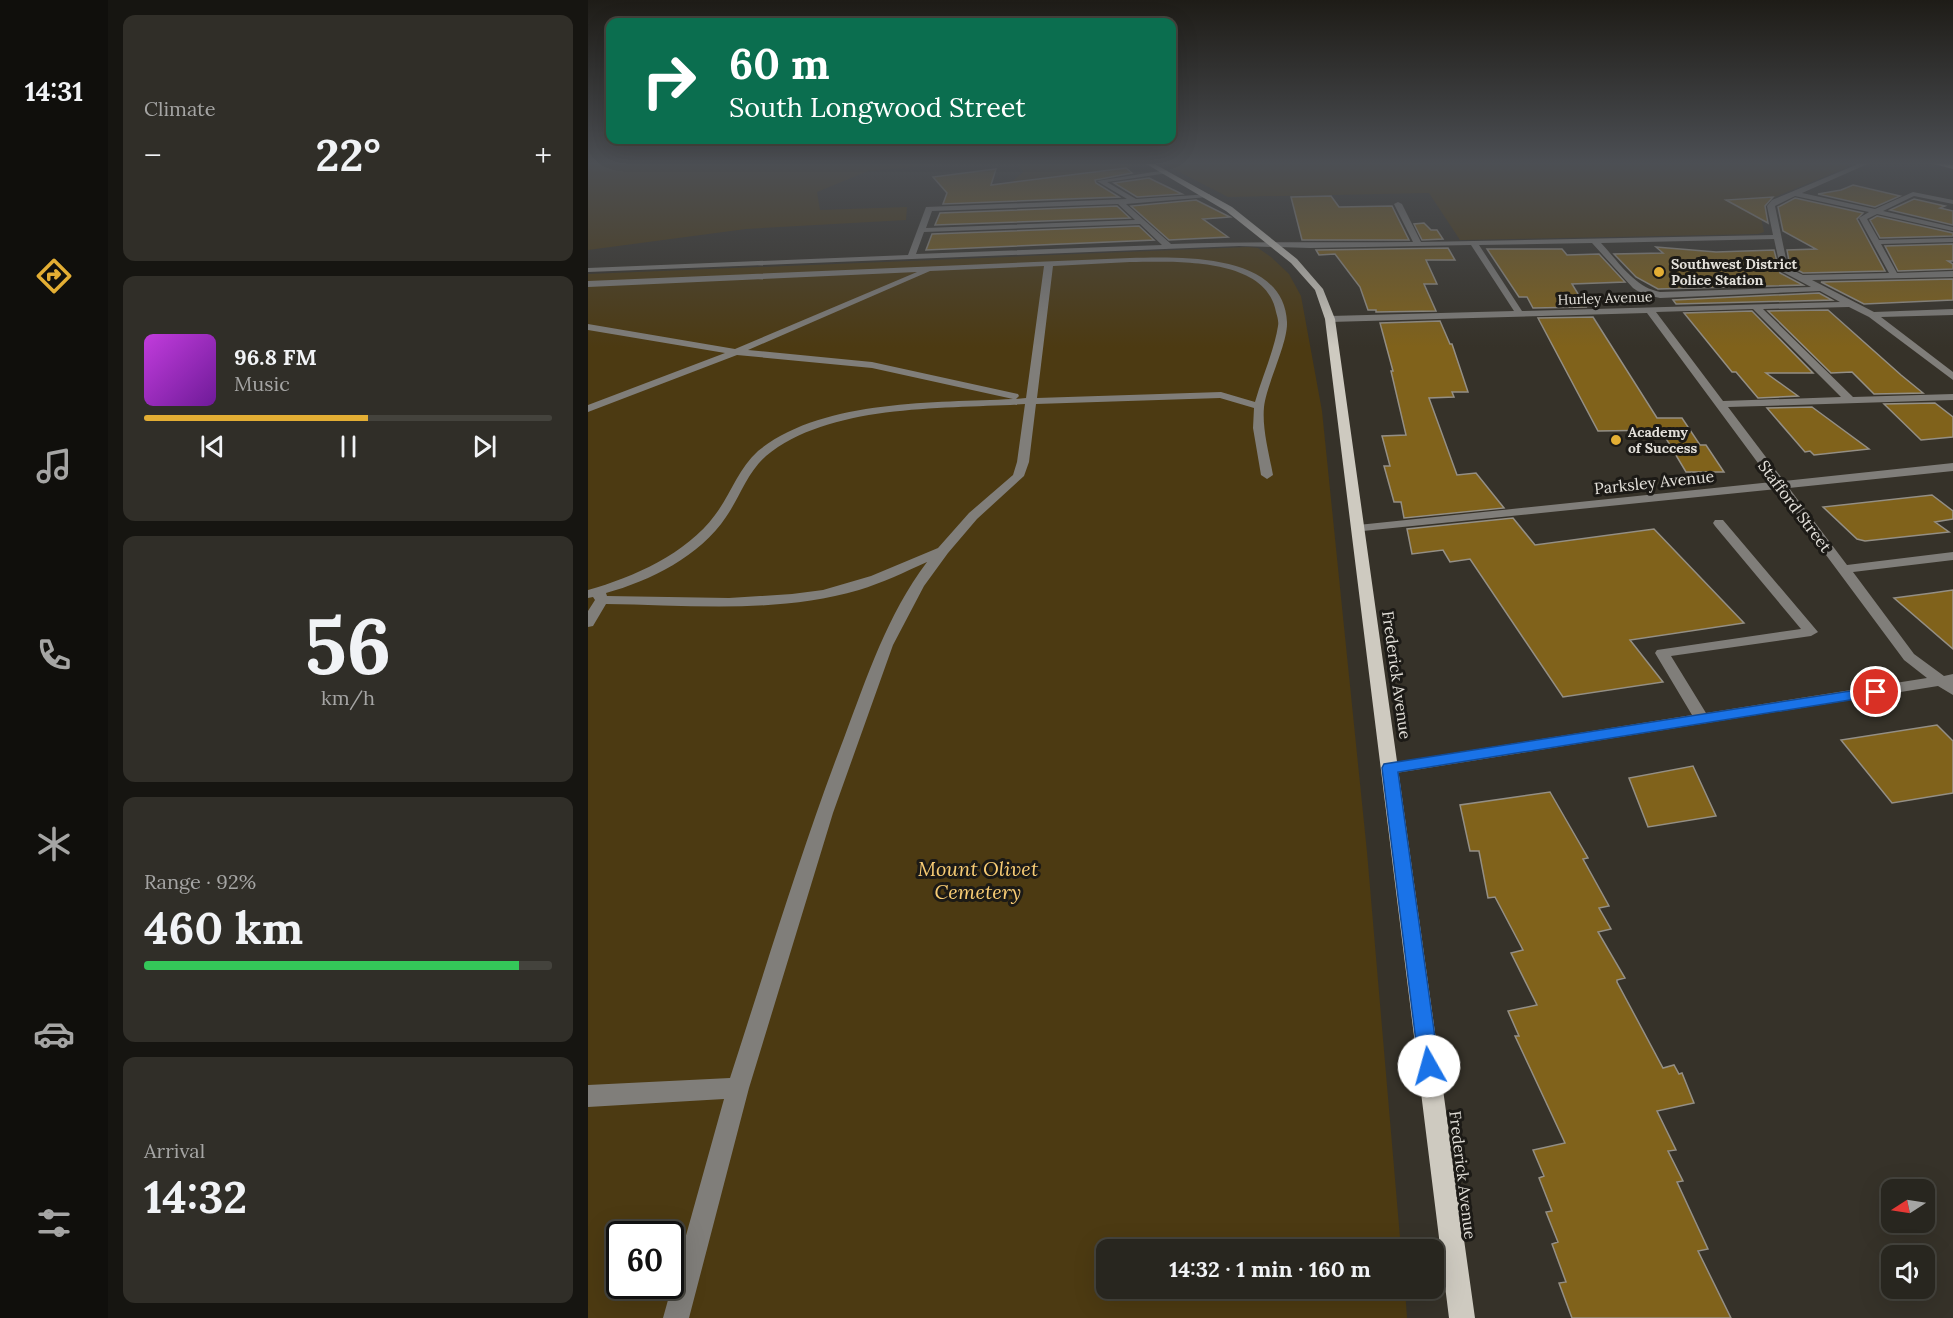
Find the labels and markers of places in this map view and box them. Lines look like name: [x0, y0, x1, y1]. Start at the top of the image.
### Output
place label: Southwest District Police Station: [1671, 255, 1797, 289]
marker: Southwest District Police Station: [1652, 265, 1666, 279]
place label: Academy of Success: [1628, 423, 1697, 457]
marker: Academy of Success: [1609, 433, 1623, 447]
pin: [1850, 666, 1901, 717]

